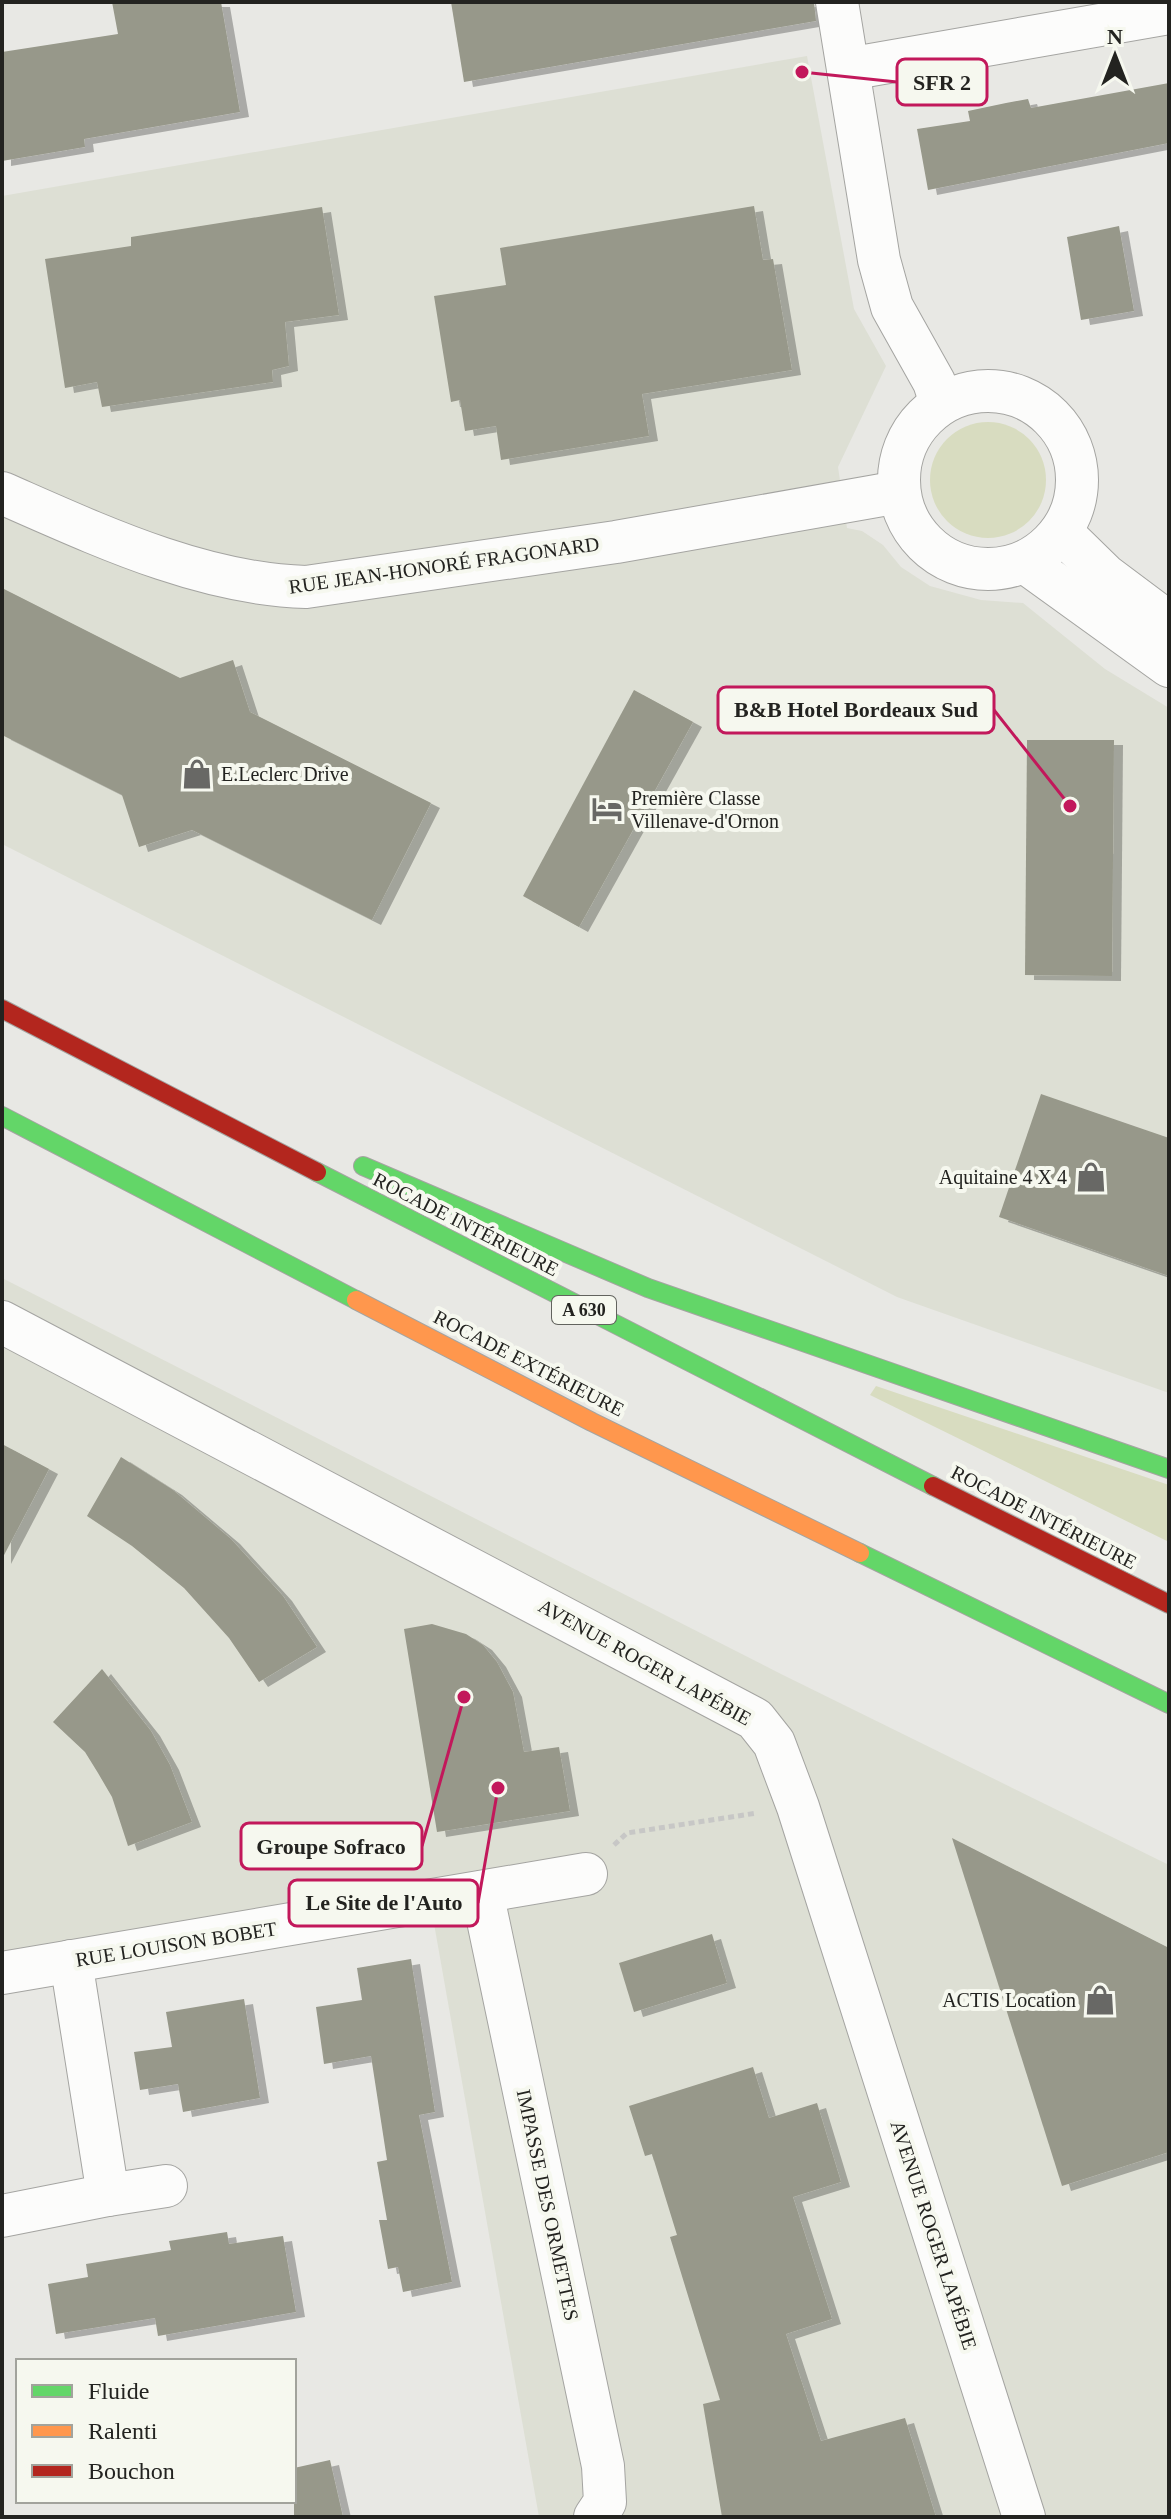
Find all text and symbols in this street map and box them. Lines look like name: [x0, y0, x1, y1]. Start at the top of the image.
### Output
north arrow: [1075, 16, 1155, 96]
text: N: [1107, 24, 1123, 49]
callout: SFR 2: [897, 59, 987, 105]
text: SFR 2: [913, 70, 971, 95]
street label: RUE JEAN-HONORÉ FRAGONARD: [287, 532, 601, 598]
callout: B&B Hotel Bordeaux Sud: [718, 687, 994, 733]
text: B&B Hotel Bordeaux Sud: [734, 697, 978, 722]
shop icon: E.Leclerc Drive: [180, 757, 214, 791]
place label: E.Leclerc Drive: [221, 763, 349, 785]
place label: Première Classe Villenave-d'Ornon: [631, 787, 779, 832]
hotel icon: Première Classe Villenave-d'Ornon: [590, 792, 624, 826]
shop icon: Aquitaine 4 X 4: [1074, 1160, 1108, 1194]
place label: Aquitaine 4 X 4: [939, 1166, 1067, 1189]
street label: ROCADE INTÉRIEURE: [370, 1168, 562, 1280]
road number: A 630: [552, 1296, 616, 1324]
street label: ROCADE EXTÉRIEURE: [430, 1305, 628, 1421]
street label: ROCADE INTÉRIEURE: [948, 1461, 1140, 1573]
street label: AVENUE ROGER LAPÉBIE: [535, 1594, 755, 1730]
callout: Groupe Sofraco: [241, 1823, 422, 1869]
text: Groupe Sofraco: [256, 1834, 406, 1859]
callout: Le Site de l'Auto: [289, 1880, 478, 1926]
text: Le Site de l'Auto: [305, 1890, 463, 1915]
street label: RUE LOUISON BOBET: [74, 1917, 278, 1971]
shop icon: ACTIS Location: [1083, 1983, 1117, 2017]
place label: ACTIS Location: [942, 1989, 1076, 2011]
street label: IMPASSE DES ORMETTES: [513, 2087, 583, 2323]
street label: AVENUE ROGER LAPÉBIE: [887, 2118, 981, 2352]
legend: [16, 2359, 296, 2503]
text: Fluide: [88, 2378, 149, 2404]
text: Ralenti: [88, 2418, 158, 2444]
text: Bouchon: [88, 2458, 175, 2484]

